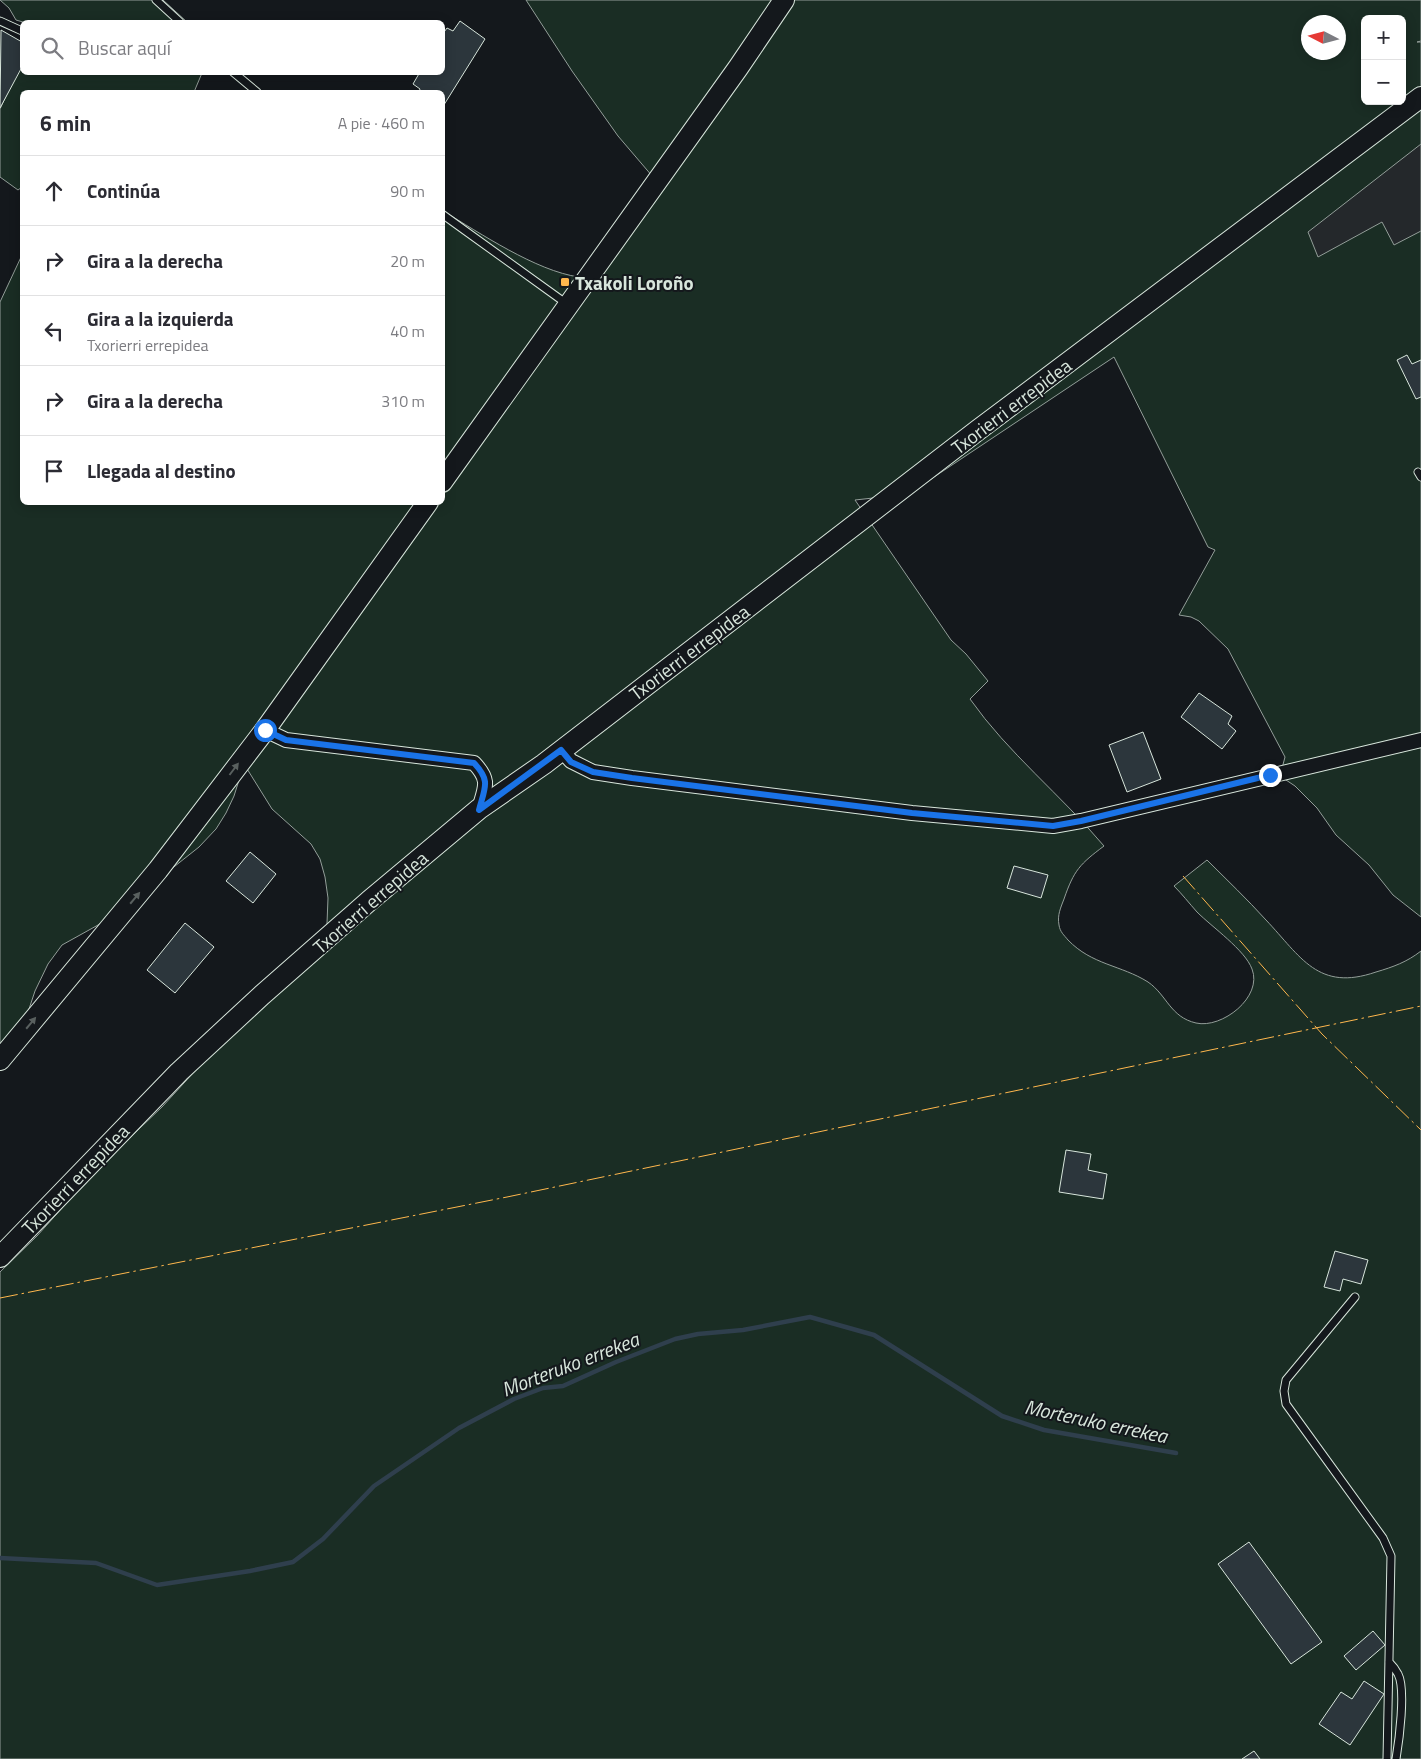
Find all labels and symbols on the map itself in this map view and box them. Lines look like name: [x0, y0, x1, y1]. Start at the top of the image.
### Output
north arrow: [1301, 15, 1346, 60]
place label: Txakoli Loroño: [575, 268, 694, 297]
marker: Txakoli Loroño: [559, 276, 571, 288]
street label: Txorierri errepidea: [945, 351, 1078, 461]
street label: Txorierri errepidea: [623, 597, 756, 707]
route start: [254, 719, 277, 742]
one-way arrow: [229, 763, 240, 776]
route end: [1259, 764, 1282, 787]
street label: Txorierri errepidea: [306, 843, 434, 960]
one-way arrow: [129, 891, 140, 904]
one-way arrow: [26, 1016, 37, 1029]
street label: Txorierri errepidea: [14, 1117, 136, 1241]
water label: Morteruko errekea: [497, 1323, 644, 1404]
water label: Morteruko errekea: [1022, 1391, 1171, 1451]

